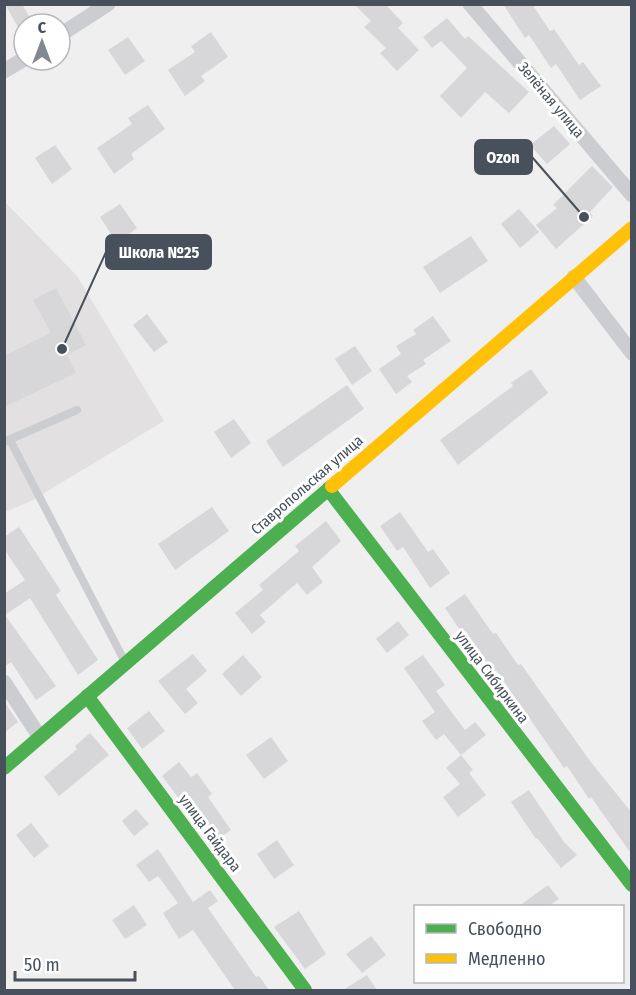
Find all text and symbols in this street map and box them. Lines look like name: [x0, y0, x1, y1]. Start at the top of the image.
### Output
north arrow: [12, 12, 72, 72]
text: С: [38, 18, 47, 37]
street label: Зелёная улица: [514, 58, 588, 142]
callout: Ozon: [475, 140, 532, 174]
text: Ozon: [486, 148, 520, 167]
callout: Школа №25: [106, 235, 211, 269]
text: Школа №25: [119, 243, 199, 262]
street label: Ставропольская улица: [247, 431, 367, 539]
street label: улица Сибиркина: [451, 627, 533, 727]
street label: улица Гайдара: [175, 791, 245, 875]
legend: [414, 905, 624, 983]
text: Свободно: [468, 918, 542, 940]
scale bar: [15, 944, 135, 982]
text: Медленно: [468, 948, 546, 970]
text: 50 m: [24, 954, 60, 976]

